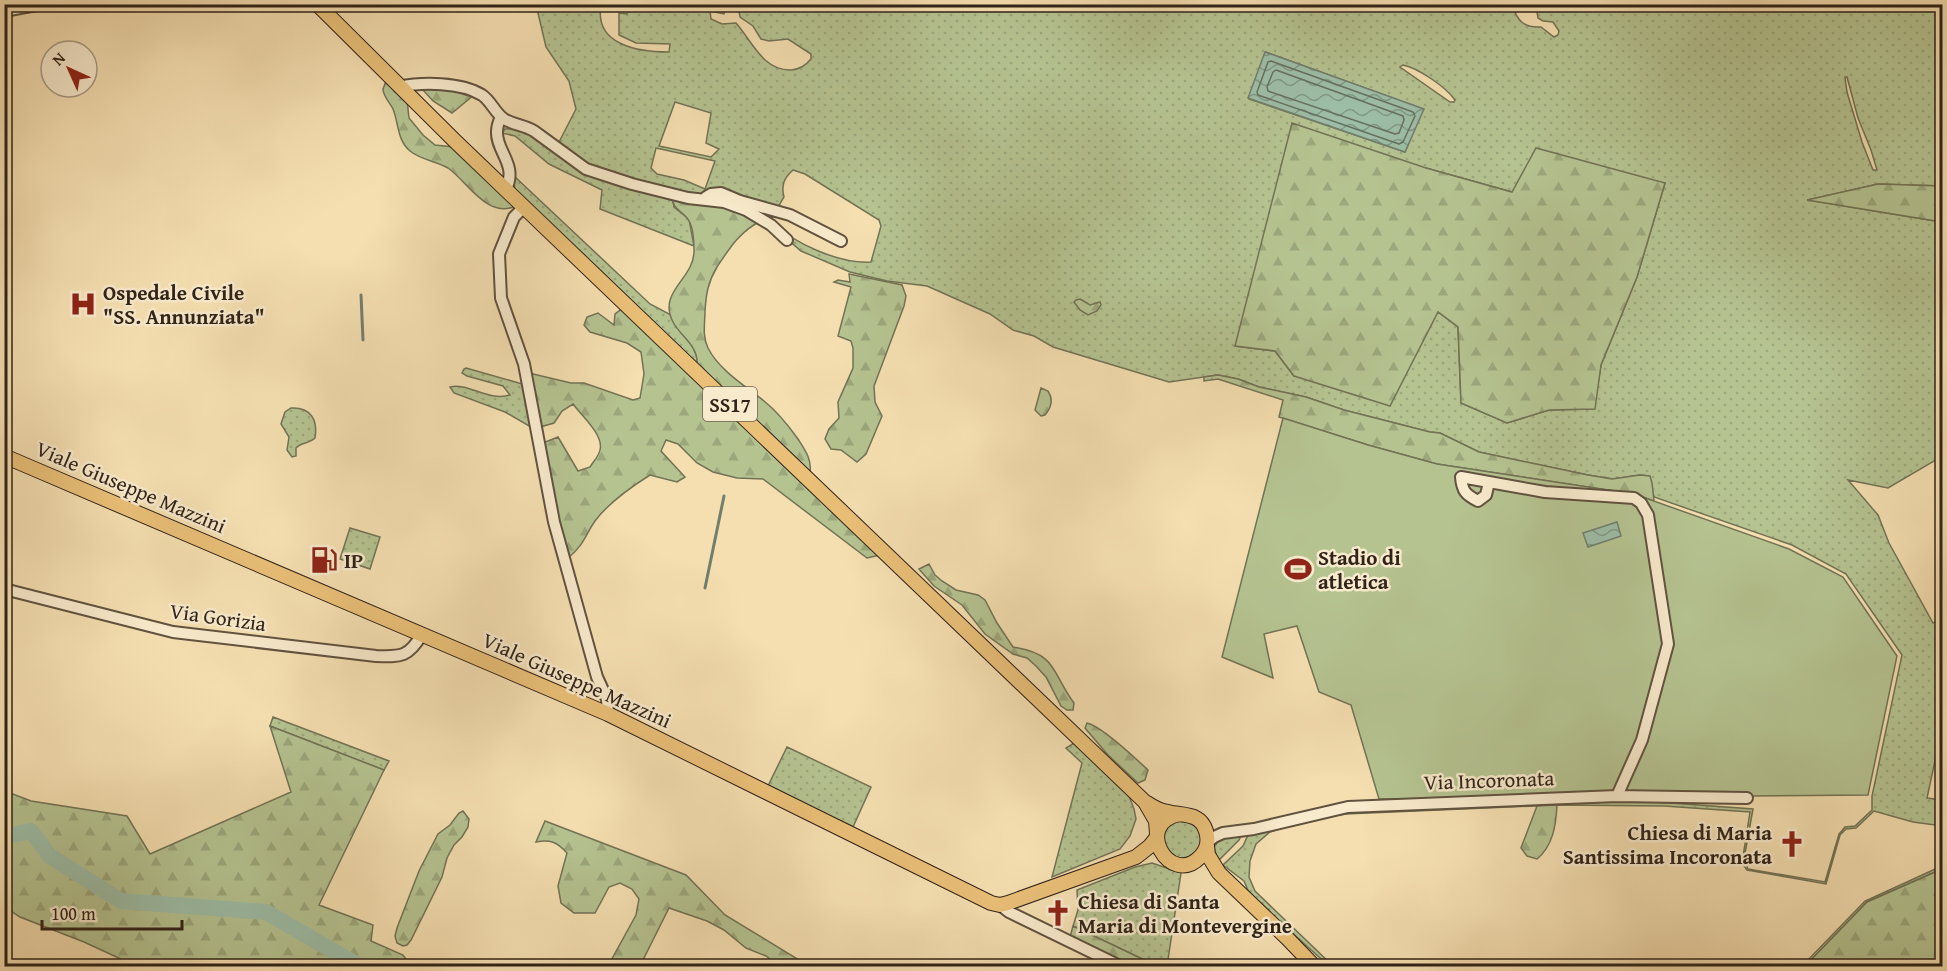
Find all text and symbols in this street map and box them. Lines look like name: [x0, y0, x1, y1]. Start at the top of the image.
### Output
north arrow: [39, 39, 99, 99]
text: N: [46, 46, 71, 71]
place label: Ospedale Civile "SS. Annunziata": [103, 277, 265, 332]
hospital icon: Ospedale Civile "SS. Annunziata": [68, 289, 98, 319]
road number: SS17: [703, 387, 757, 421]
street label: Viale Giuseppe Mazzini: [31, 433, 231, 541]
place label: Stadio di atletica: [1318, 542, 1401, 597]
fuel station icon: IP: [309, 545, 339, 575]
place label: IP: [344, 545, 363, 576]
sports icon: Stadio di atletica: [1283, 554, 1313, 584]
street label: Via Gorizia: [168, 595, 268, 639]
street label: Viale Giuseppe Mazzini: [478, 624, 677, 736]
street label: Via Incoronata: [1423, 762, 1555, 798]
place label: Chiesa di Maria Santissima Incoronata: [1563, 817, 1772, 872]
church icon: Chiesa di Maria Santissima Incoronata: [1777, 829, 1807, 859]
place label: Chiesa di Santa Maria di Montevergine: [1078, 886, 1292, 941]
scale bar: [42, 893, 182, 931]
church icon: Chiesa di Santa Maria di Montevergine: [1043, 898, 1073, 928]
text: 100 m: [51, 900, 96, 927]

